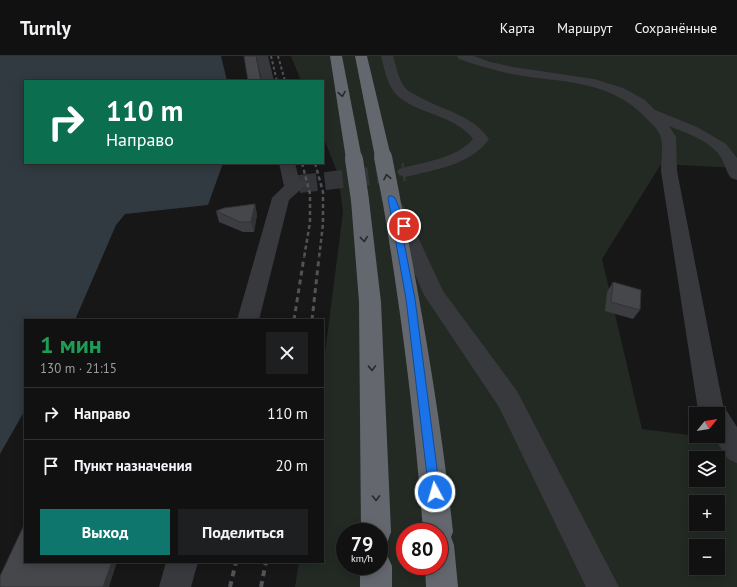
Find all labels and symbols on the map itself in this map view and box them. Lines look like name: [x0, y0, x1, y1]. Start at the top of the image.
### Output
one-way arrow: [338, 91, 346, 98]
one-way arrow: [384, 174, 392, 181]
pin: [387, 209, 421, 243]
one-way arrow: [359, 235, 368, 242]
one-way arrow: [368, 365, 376, 371]
north arrow: [689, 407, 725, 443]
position arrow: [414, 471, 456, 513]
one-way arrow: [372, 495, 380, 501]
speed limit sign: 80: [396, 523, 448, 575]

